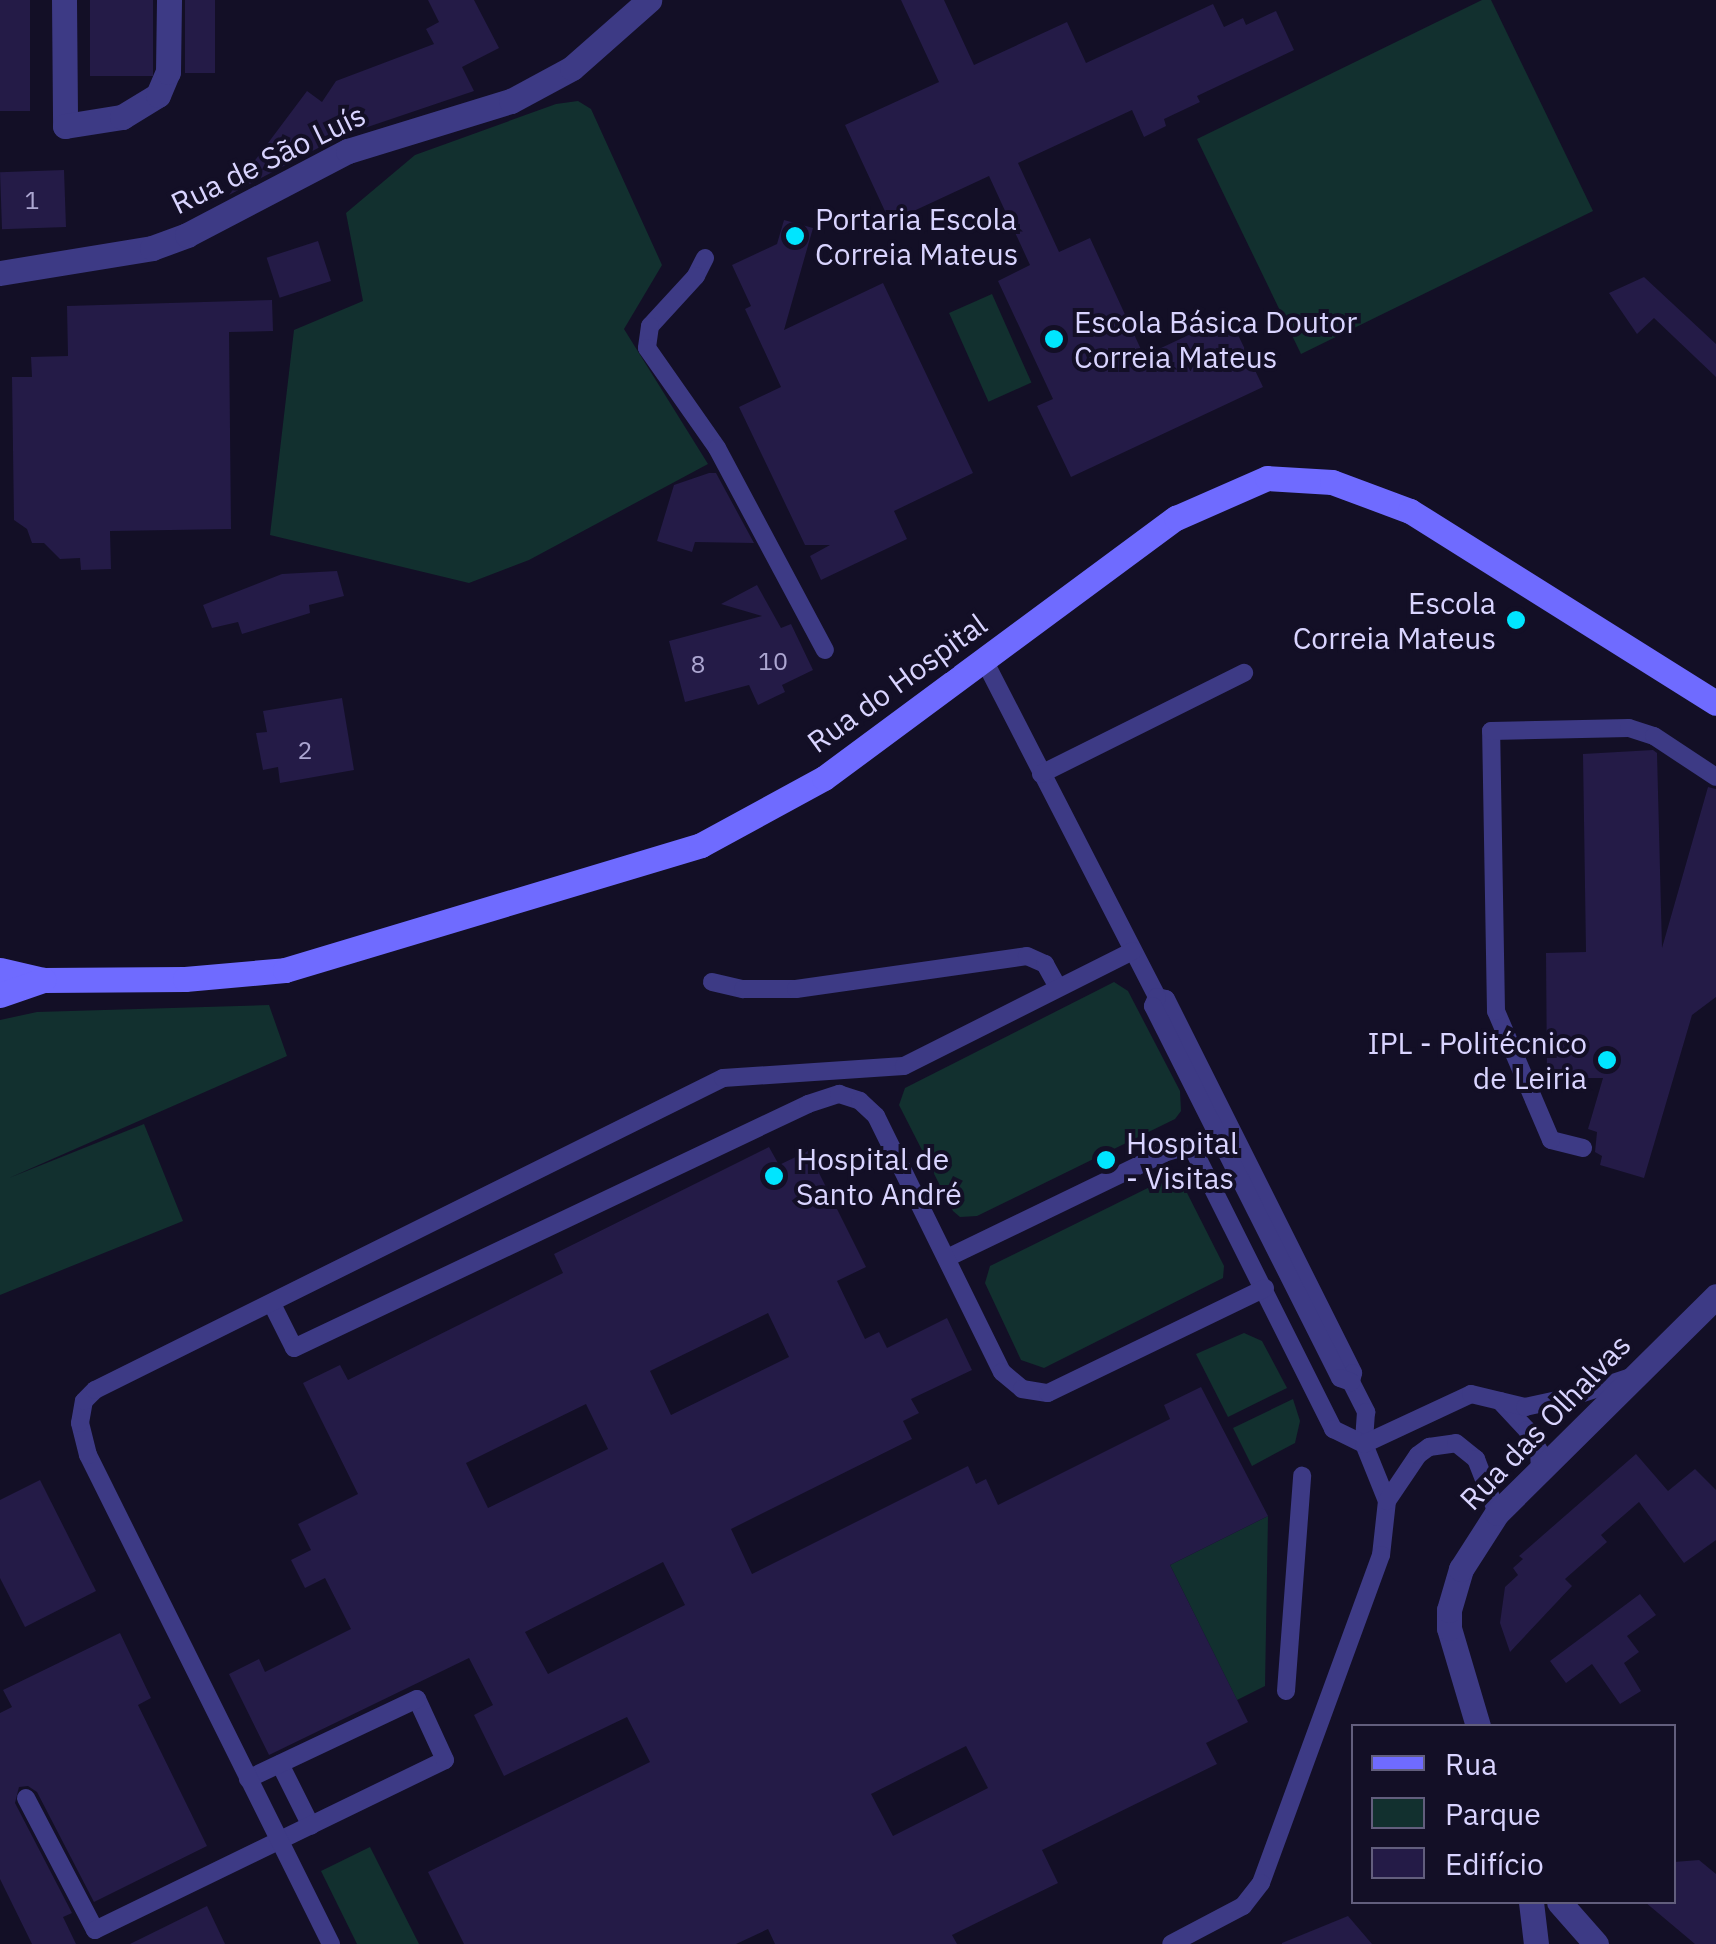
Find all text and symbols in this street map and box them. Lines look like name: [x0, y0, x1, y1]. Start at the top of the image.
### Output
street label: Rua de São Luís: [165, 96, 371, 222]
house number: 1: [25, 185, 39, 215]
place label: Portaria Escola Correia Mateus: [815, 201, 1018, 272]
marker: Portaria Escola Correia Mateus: [784, 225, 806, 247]
place label: Escola Básica Doutor Correia Mateus: [1074, 304, 1357, 374]
marker: Escola Básica Doutor Correia Mateus: [1043, 328, 1065, 350]
place label: Escola Correia Mateus: [1293, 585, 1496, 656]
street label: Rua do Hospital: [800, 606, 994, 760]
marker: Escola Correia Mateus: [1505, 609, 1527, 631]
house number: 10: [758, 646, 788, 676]
house number: 8: [691, 649, 705, 679]
house number: 2: [298, 735, 312, 765]
place label: IPL - Politécnico de Leiria: [1367, 1025, 1587, 1096]
marker: IPL - Politécnico de Leiria: [1596, 1049, 1618, 1071]
place label: Hospital - Visitas: [1126, 1125, 1238, 1196]
place label: Hospital de Santo André: [796, 1141, 962, 1212]
marker: Hospital - Visitas: [1095, 1149, 1117, 1171]
marker: Hospital de Santo André: [761, 1163, 787, 1189]
street label: Rua das Olhalvas: [1452, 1327, 1638, 1517]
legend: [1351, 1724, 1676, 1904]
text: Rua: [1445, 1744, 1497, 1783]
text: Parque: [1445, 1794, 1541, 1833]
text: Edifício: [1445, 1844, 1544, 1883]

